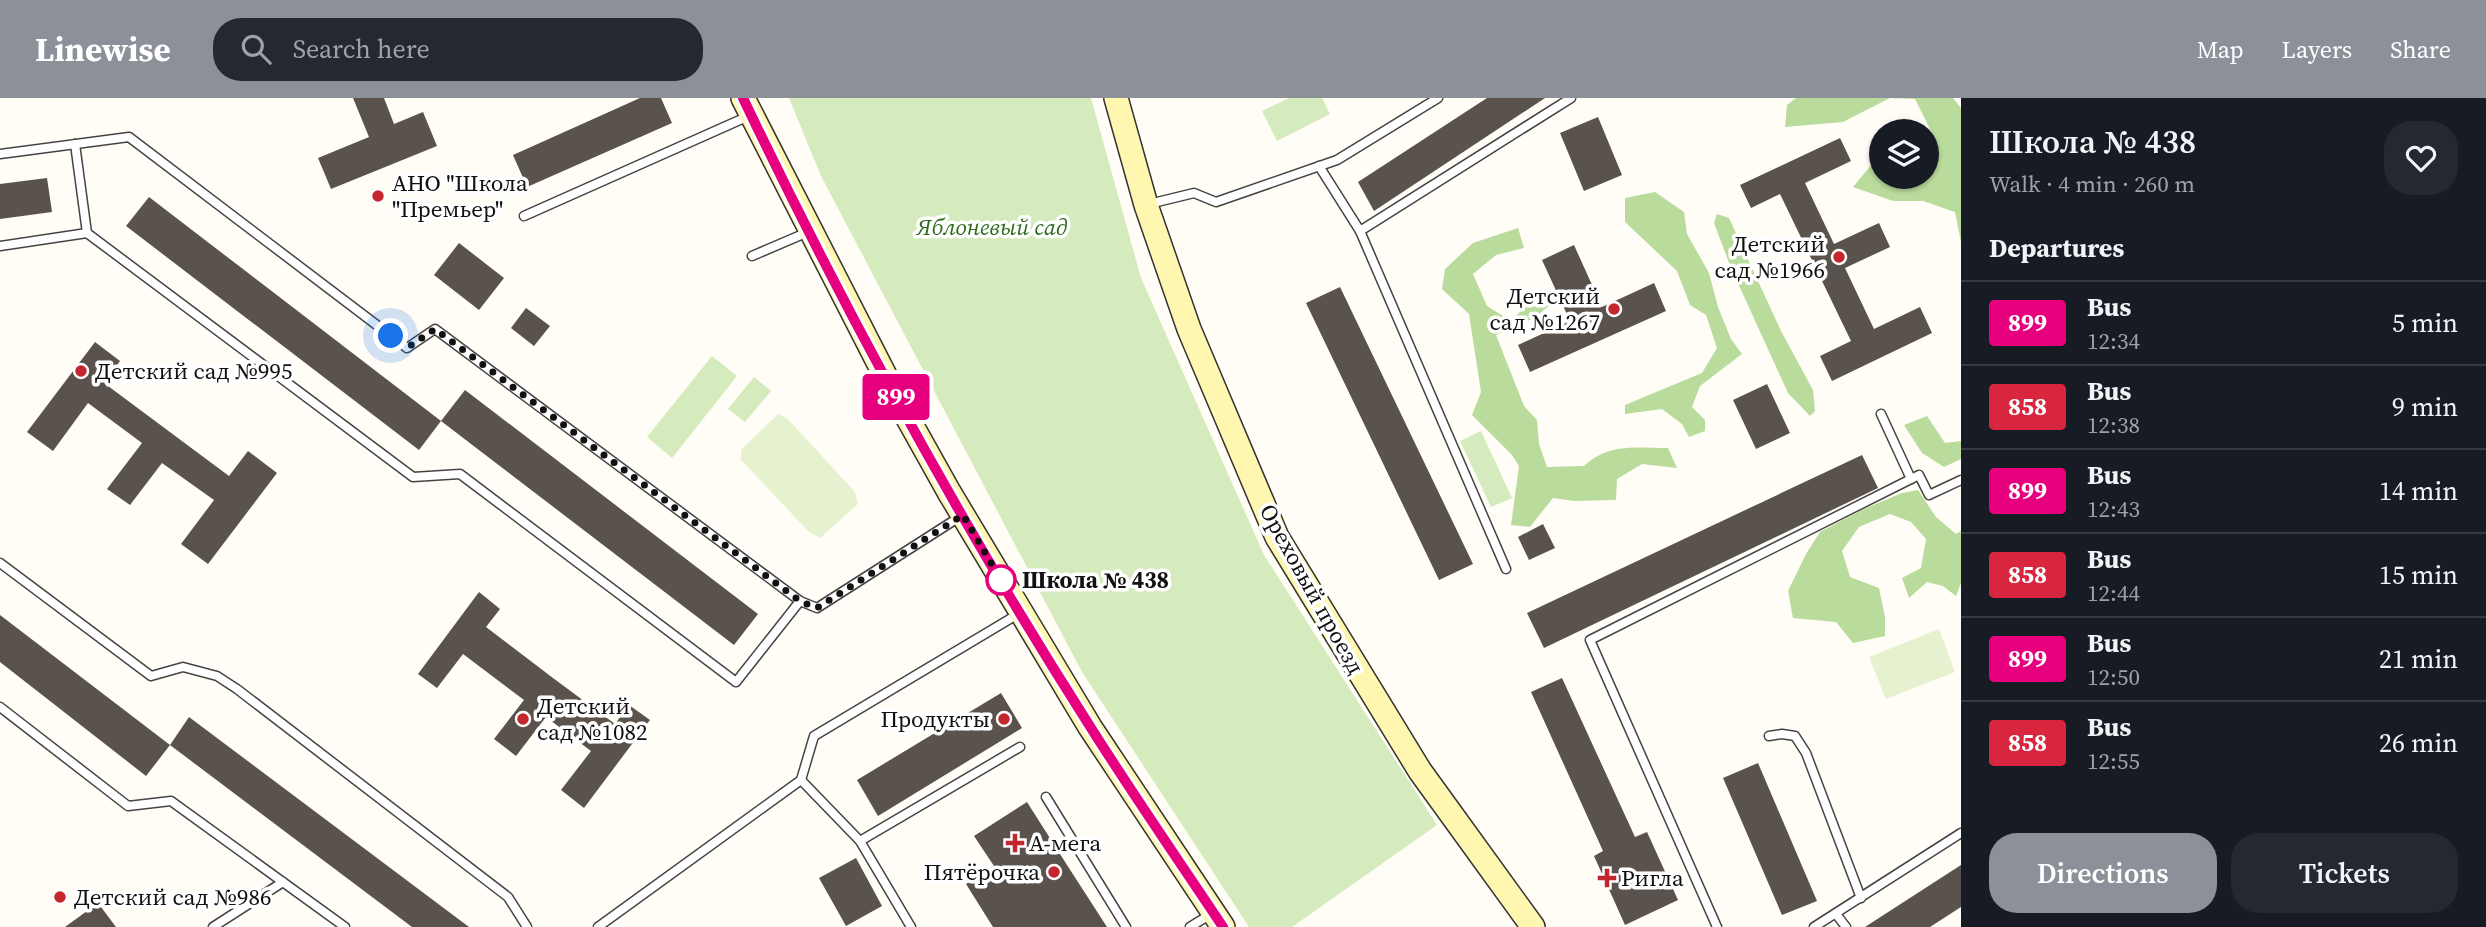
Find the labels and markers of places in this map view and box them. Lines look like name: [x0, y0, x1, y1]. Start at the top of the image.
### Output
place label: АНО "Школа "Премьер": [392, 167, 528, 225]
marker: АНО "Школа "Премьер": [370, 188, 386, 204]
place label: Детский сад №1966: [1714, 228, 1825, 286]
marker: Детский сад №1966: [1831, 249, 1847, 265]
place label: Детский сад №1267: [1489, 280, 1600, 338]
marker: Детский сад №1267: [1606, 301, 1622, 317]
place label: Детский сад №995: [95, 355, 293, 387]
marker: Детский сад №995: [73, 363, 89, 379]
place label: Школа № 438: [1022, 564, 1169, 596]
marker: Школа № 438: [986, 565, 1016, 595]
place label: Детский сад №1082: [537, 690, 648, 748]
place label: Продукты: [881, 703, 990, 735]
marker: Детский сад №1082: [515, 711, 531, 727]
marker: Продукты: [996, 711, 1012, 727]
place label: А-мега: [1029, 827, 1102, 859]
marker: А-мега: [1007, 835, 1023, 851]
place label: Пятёрочка: [924, 856, 1040, 888]
place label: Ригла: [1621, 862, 1684, 894]
marker: Пятёрочка: [1046, 864, 1062, 880]
marker: Ригла: [1599, 870, 1615, 886]
place label: Детский сад №986: [74, 881, 272, 913]
marker: Детский сад №986: [52, 889, 68, 905]

